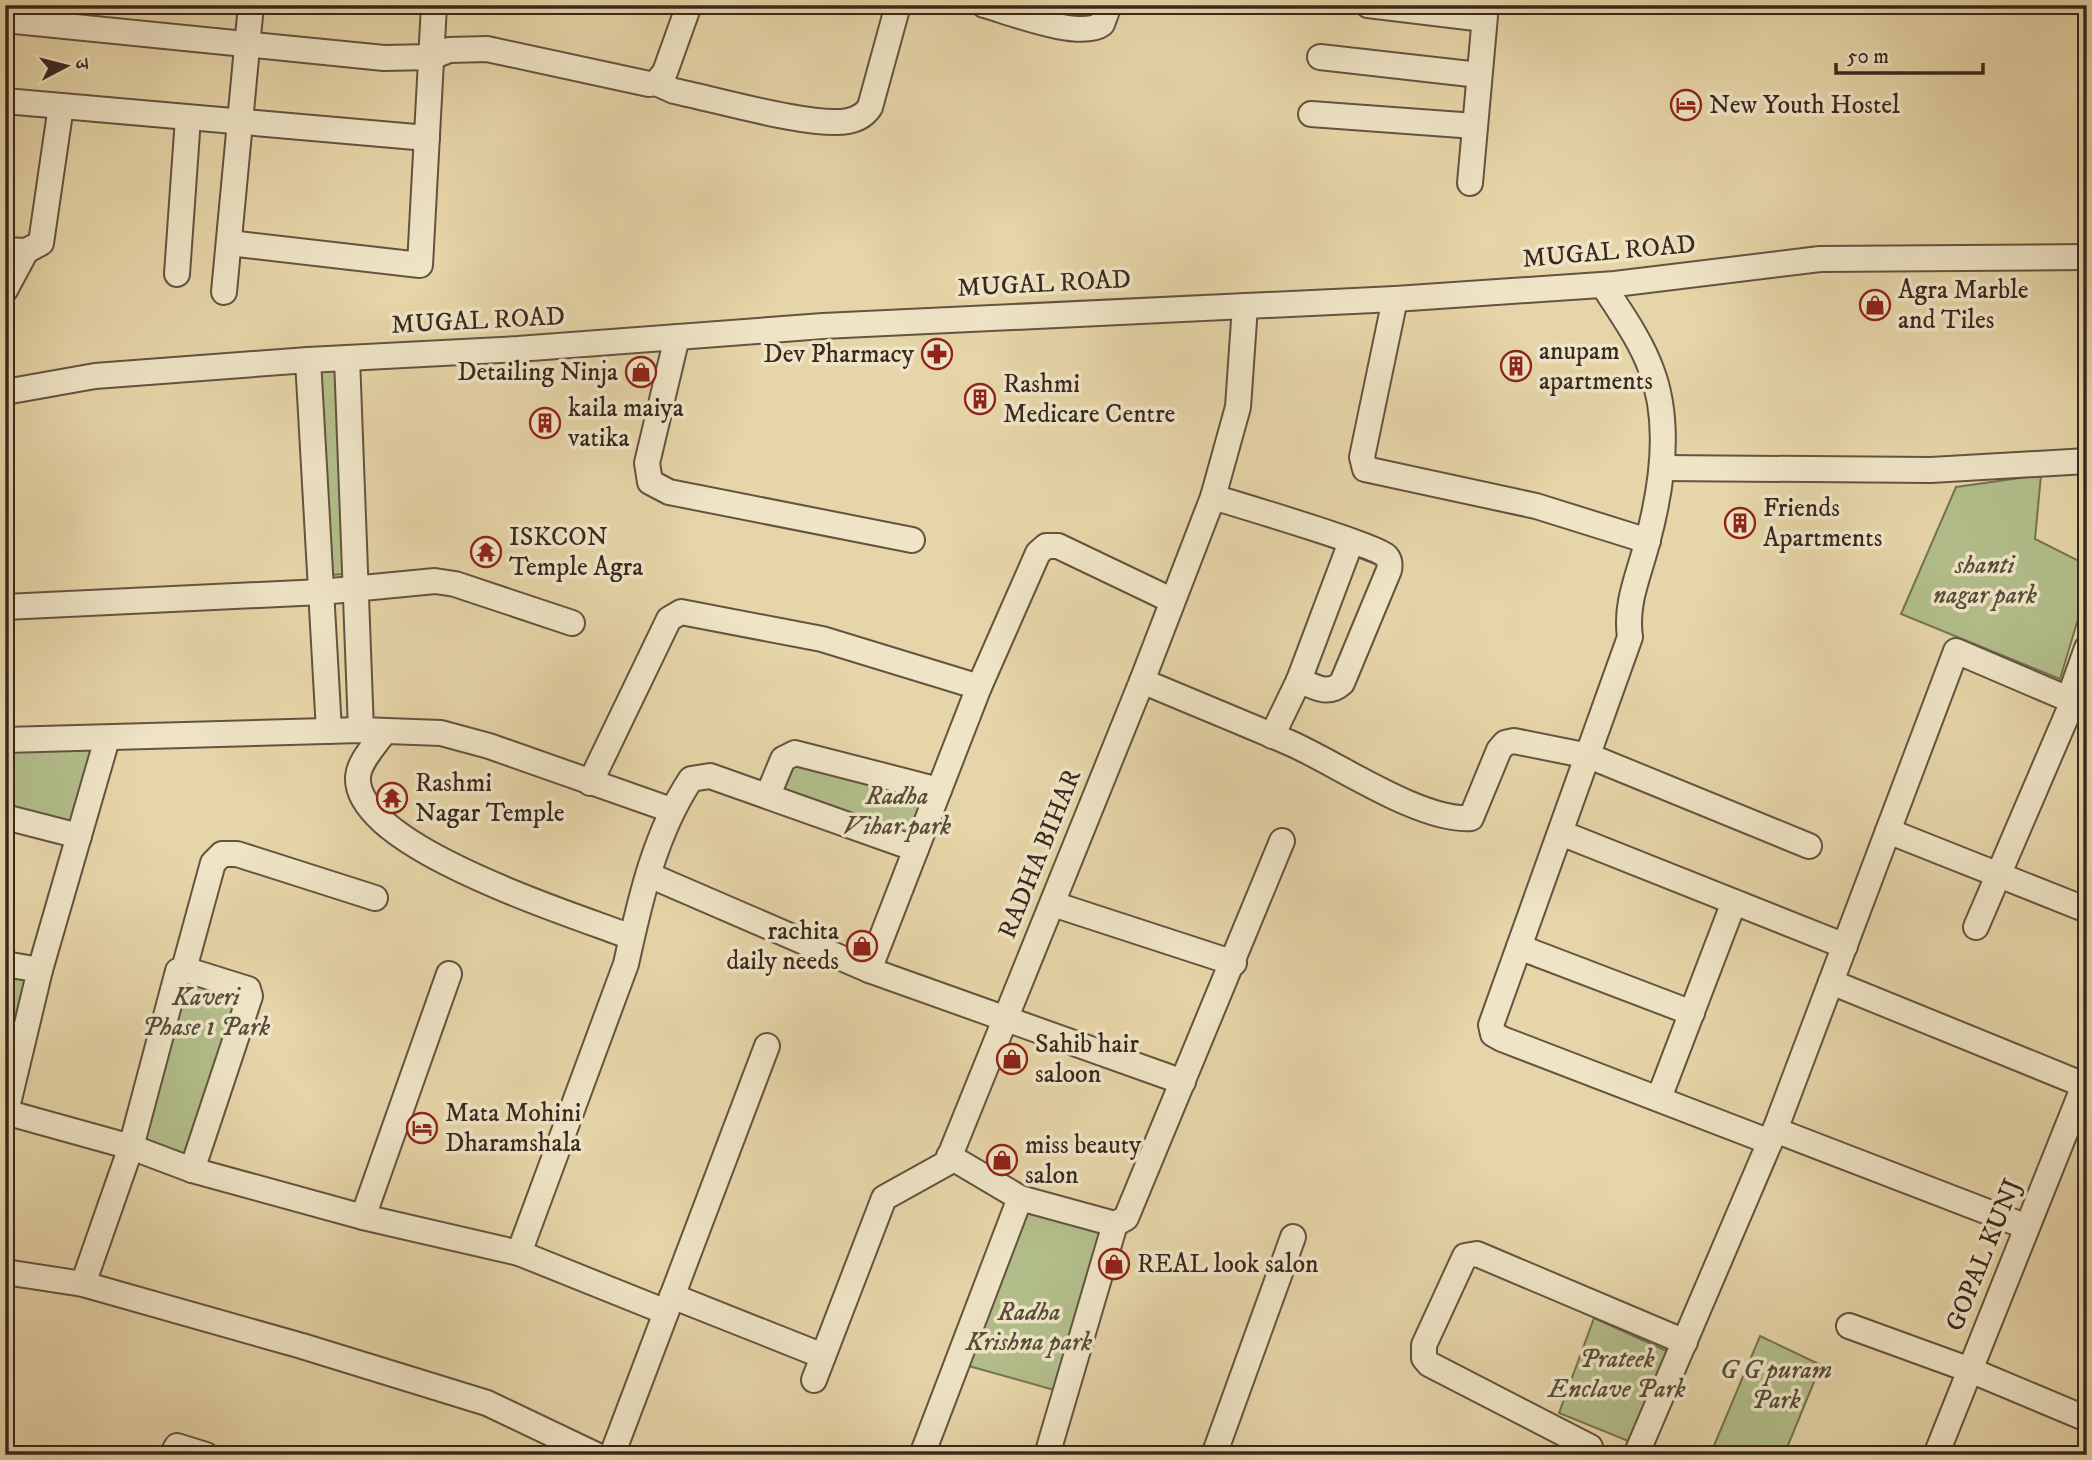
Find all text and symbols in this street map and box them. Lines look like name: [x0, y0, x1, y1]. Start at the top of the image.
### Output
north arrow: [32, 32, 102, 102]
scale bar: [1836, 32, 1983, 76]
text: 50 m: [1847, 44, 1889, 70]
text: उ: [69, 56, 94, 72]
hotel icon: New Youth Hostel: [1669, 88, 1703, 122]
place label: New Youth Hostel: [1709, 89, 1900, 122]
street label: MUGAL ROAD: [1521, 228, 1697, 276]
street label: MUGAL ROAD: [956, 263, 1132, 305]
place label: Agra Marble and Tiles: [1898, 274, 2029, 337]
shop icon: Agra Marble and Tiles: [1858, 288, 1892, 322]
street label: MUGAL ROAD: [390, 300, 566, 342]
place label: anupam apartments: [1539, 335, 1653, 398]
pharmacy icon: Dev Pharmacy: [920, 337, 954, 371]
place label: Dev Pharmacy: [763, 338, 915, 371]
building icon: anupam apartments: [1499, 349, 1533, 383]
shop icon: Detailing Ninja: [624, 355, 658, 389]
place label: Detailing Ninja: [457, 356, 618, 389]
place label: Rashmi Medicare Centre: [1003, 368, 1175, 431]
building icon: Rashmi Medicare Centre: [963, 382, 997, 416]
place label: kaila maiya vatika: [567, 392, 684, 455]
building icon: kaila maiya vatika: [528, 406, 562, 440]
place label: Friends Apartments: [1763, 492, 1882, 555]
building icon: Friends Apartments: [1723, 506, 1757, 540]
place label: ISKCON Temple Agra: [509, 521, 643, 584]
temple icon: ISKCON Temple Agra: [469, 535, 503, 569]
park label: shanti nagar park: [1933, 549, 2037, 612]
street label: RADHA BIHAR: [991, 765, 1089, 943]
place label: Rashmi Nagar Temple: [415, 767, 565, 830]
park label: Radha Vihar park: [843, 780, 951, 843]
temple icon: Rashmi Nagar Temple: [375, 781, 409, 815]
place label: rachita daily needs: [726, 915, 839, 978]
shop icon: rachita daily needs: [845, 929, 879, 963]
park label: Kaveri Phase 1 Park: [142, 981, 270, 1044]
place label: Sahib hair saloon: [1035, 1028, 1139, 1091]
shop icon: Sahib hair saloon: [995, 1042, 1029, 1076]
place label: Mata Mohini Dharamshala: [445, 1097, 581, 1160]
hotel icon: Mata Mohini Dharamshala: [405, 1111, 439, 1145]
place label: miss beauty salon: [1025, 1129, 1142, 1192]
shop icon: miss beauty salon: [985, 1143, 1019, 1177]
street label: GOPAL KUNJ: [1938, 1174, 2030, 1336]
shop icon: REAL look salon: [1097, 1247, 1131, 1281]
place label: REAL look salon: [1137, 1248, 1319, 1281]
park label: Radha Krishna park: [965, 1296, 1092, 1359]
park label: Prateek Enclave Park: [1546, 1343, 1686, 1406]
park label: G G puram Park: [1720, 1354, 1832, 1417]

